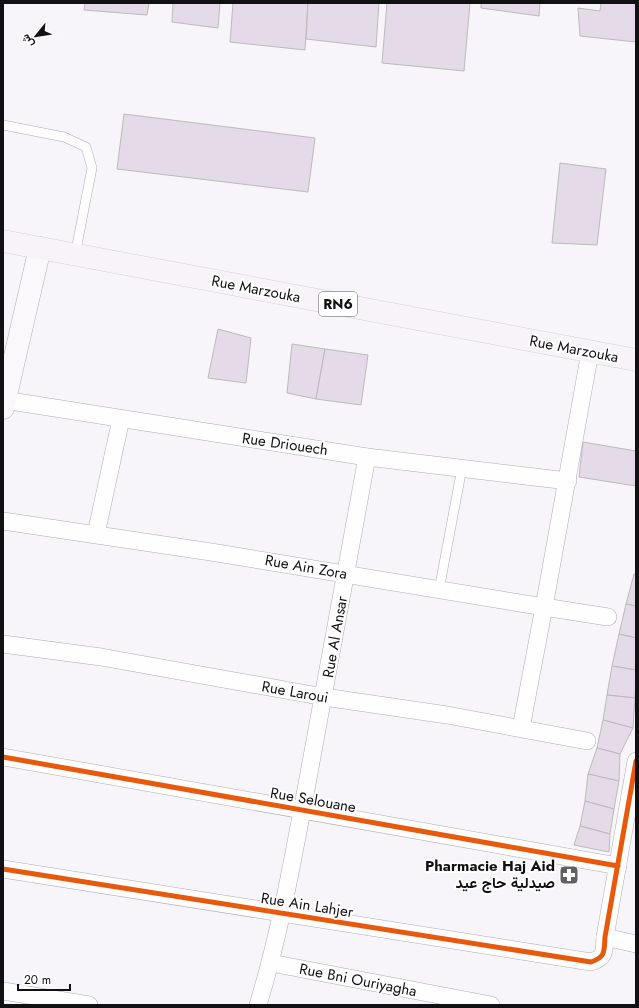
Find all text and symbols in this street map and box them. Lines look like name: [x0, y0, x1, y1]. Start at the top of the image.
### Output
north arrow: [16, 16, 56, 56]
text: ش: [17, 31, 38, 51]
street label: Rue Marzouka: [210, 270, 302, 308]
road number: RN6: [319, 292, 357, 316]
street label: Rue Marzouka: [528, 330, 620, 368]
street label: Rue Driouech: [241, 427, 329, 461]
street label: Rue Ain Zora: [263, 549, 349, 585]
street label: Rue Al Ansar: [317, 594, 353, 680]
street label: Rue Laroui: [260, 675, 330, 709]
street label: Rue Selouane: [268, 782, 358, 818]
place label: Pharmacie Haj Aid صيدلية حاج عيد: [425, 855, 555, 894]
pharmacy icon: Pharmacie Haj Aid صيدلية حاج عيد: [558, 864, 580, 886]
street label: Rue Ain Lahjer: [259, 887, 356, 923]
street label: Rue Bni Ouriyagha: [297, 958, 419, 1002]
scale bar: [18, 966, 70, 992]
text: 20 m: [24, 971, 51, 989]

